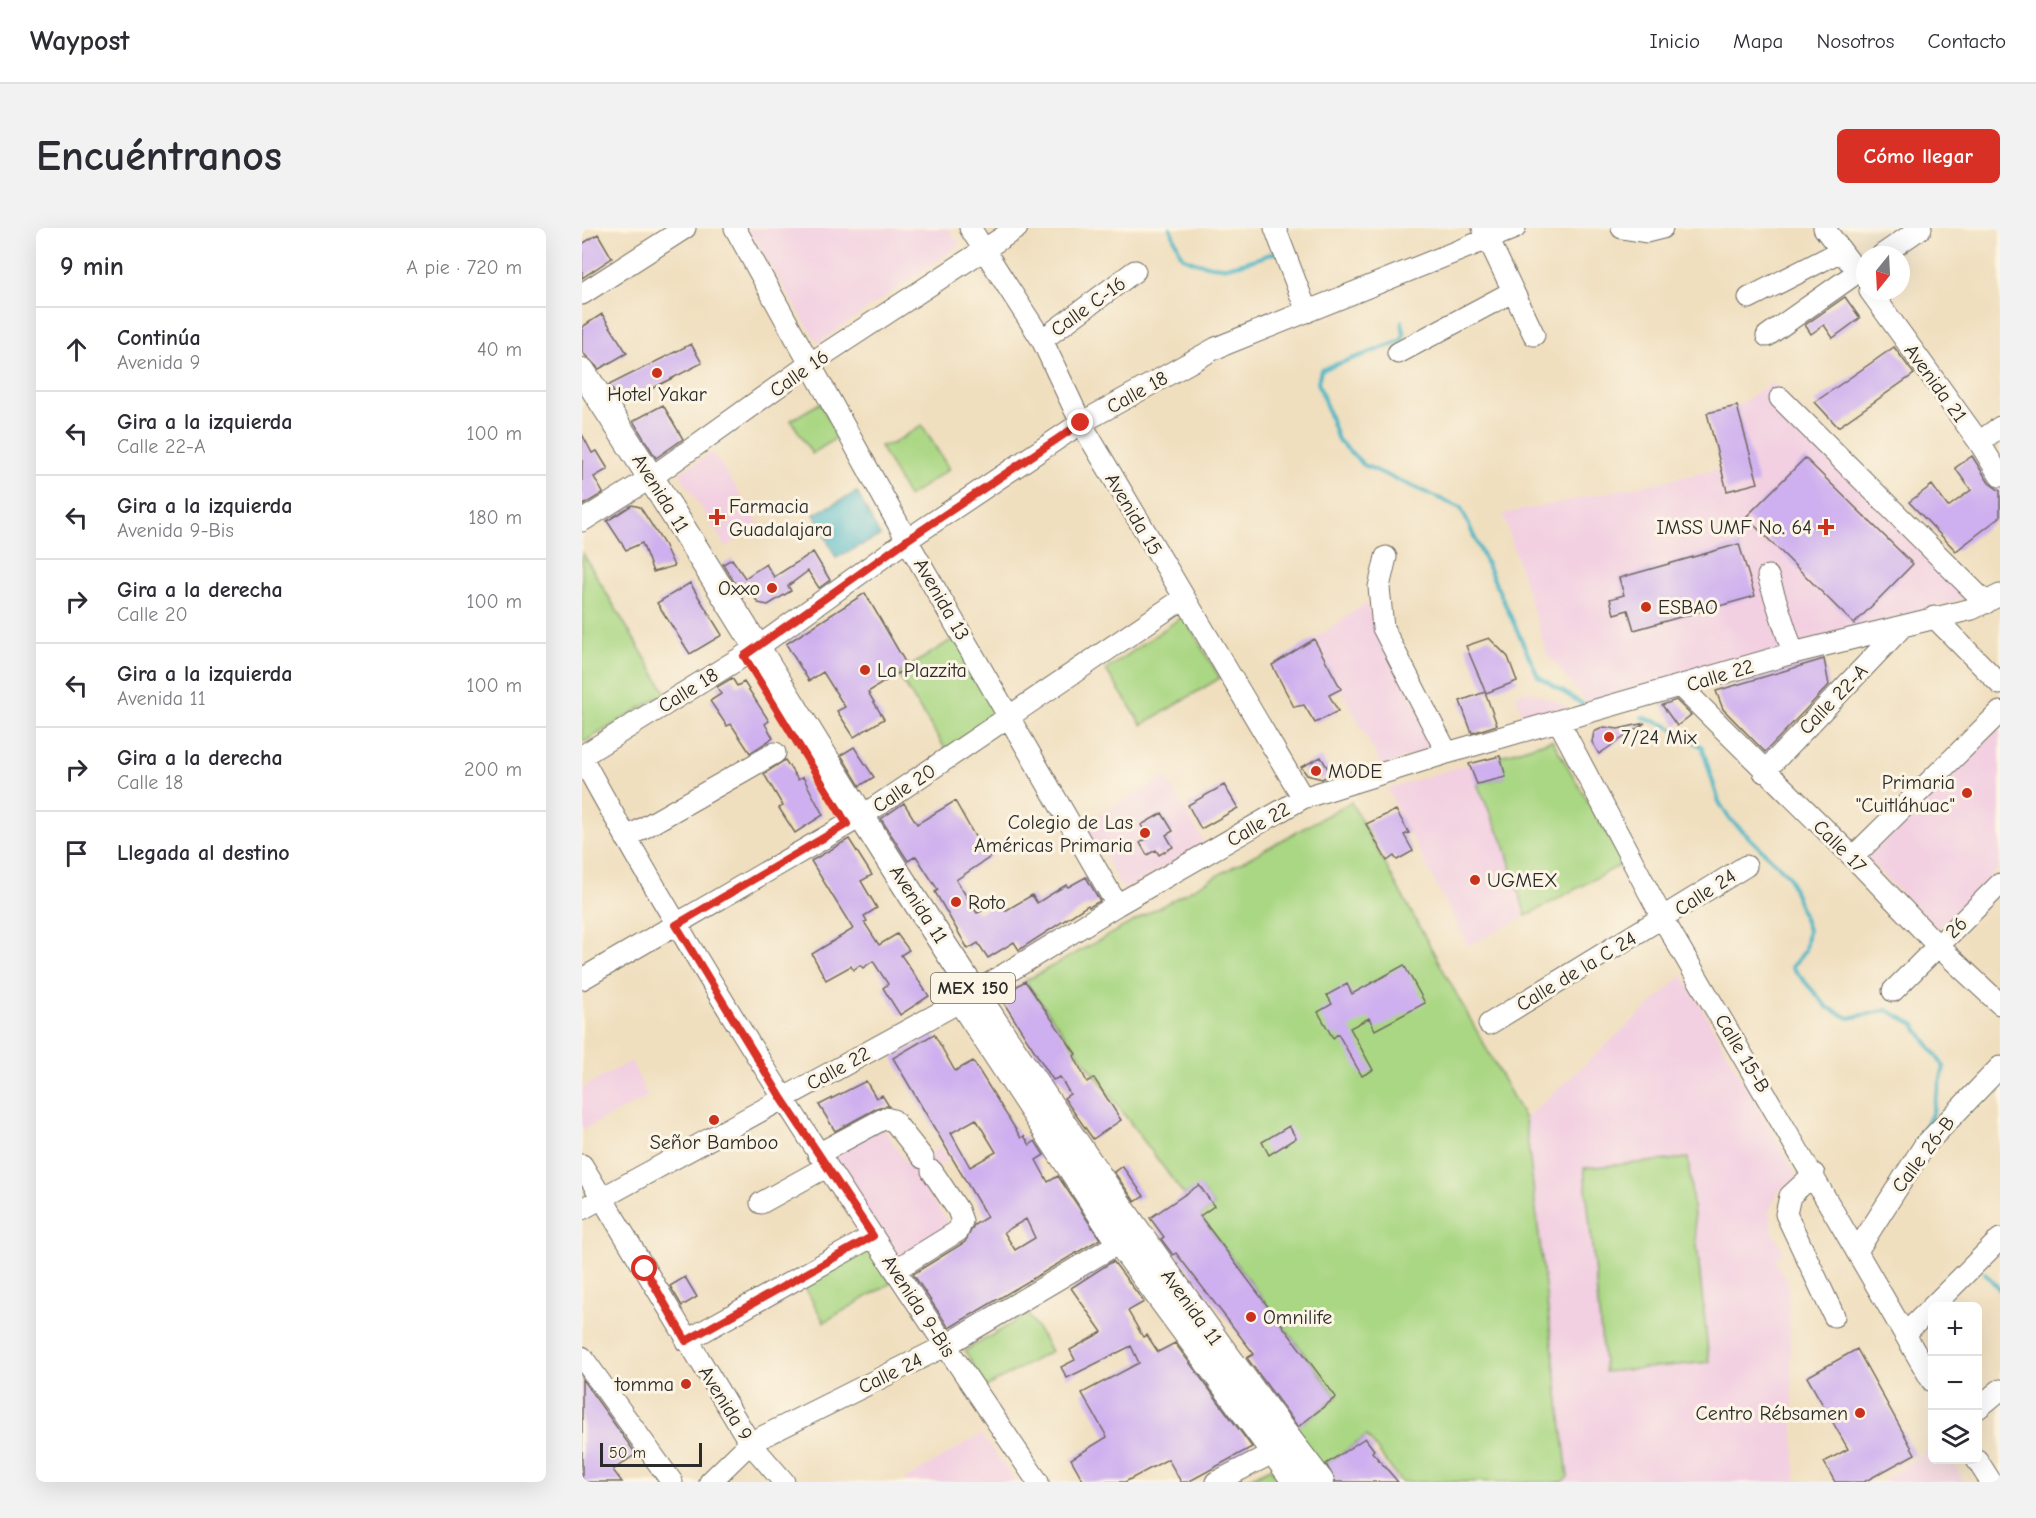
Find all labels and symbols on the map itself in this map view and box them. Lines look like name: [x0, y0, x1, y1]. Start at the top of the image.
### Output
north arrow: [1856, 246, 1910, 300]
street label: Calle C-16: [1046, 272, 1130, 341]
street label: Avenida 21: [1899, 340, 1972, 427]
street label: Calle 16: [765, 345, 833, 402]
marker: Hotel Yakar: [650, 366, 664, 380]
street label: Calle 18: [1103, 366, 1172, 419]
place label: Hotel Yakar: [607, 383, 707, 406]
route end: [1067, 409, 1093, 435]
street label: Avenida 11: [627, 450, 694, 537]
street label: Avenida 15: [1100, 469, 1167, 559]
place label: Farmacia Guadalajara: [729, 495, 832, 541]
marker: Farmacia Guadalajara: [710, 510, 724, 524]
place label: IMSS UMF No. 64: [1656, 516, 1812, 539]
marker: IMSS UMF No. 64: [1817, 518, 1835, 536]
street label: Avenida 13: [909, 554, 974, 644]
place label: Oxxo: [718, 577, 760, 600]
marker: Oxxo: [765, 581, 779, 595]
place label: ESBAO: [1658, 596, 1718, 619]
marker: ESBAO: [1639, 600, 1653, 614]
street label: Calle 22: [1684, 654, 1756, 697]
place label: La Plazzita: [877, 659, 967, 682]
street label: Calle 22-A: [1794, 659, 1873, 739]
street label: Calle 18: [654, 663, 722, 718]
marker: La Plazzita: [858, 663, 872, 677]
place label: 7/24 Mix: [1621, 726, 1697, 749]
marker: 7/24 Mix: [1602, 730, 1616, 744]
street label: Calle 20: [869, 759, 940, 818]
place label: MODE: [1328, 760, 1382, 783]
marker: MODE: [1309, 764, 1323, 778]
place label: Primaria "Cuitláhuac": [1856, 771, 1955, 817]
marker: Primaria "Cuitláhuac": [1960, 786, 1974, 800]
street label: Calle 22: [1223, 797, 1294, 852]
place label: Colegio de Las Américas Primaria: [974, 811, 1133, 857]
street label: Calle 17: [1808, 815, 1871, 878]
marker: Colegio de Las Américas Primaria: [1138, 826, 1152, 840]
street label: Avenida 11: [885, 861, 952, 948]
street label: Calle 24: [1670, 864, 1740, 921]
place label: UGMEX: [1487, 869, 1558, 892]
marker: UGMEX: [1468, 873, 1482, 887]
place label: Roto: [968, 891, 1006, 914]
marker: Roto: [949, 895, 963, 909]
street label: 26: [1941, 912, 1972, 943]
street label: Calle de la C 24: [1512, 927, 1640, 1016]
road number: MEX 150: [931, 973, 1015, 1003]
street label: Calle 15-B: [1710, 1010, 1775, 1097]
street label: Calle 22: [802, 1042, 874, 1095]
street label: Calle 26-B: [1887, 1112, 1960, 1197]
marker: Señor Bamboo: [707, 1113, 721, 1127]
place label: Señor Bamboo: [650, 1131, 778, 1154]
street label: Avenida 9-Bis: [877, 1251, 960, 1361]
route start: [631, 1255, 657, 1281]
street label: Avenida 11: [1156, 1265, 1227, 1350]
place label: Omnilife: [1263, 1306, 1332, 1329]
marker: Omnilife: [1244, 1310, 1258, 1324]
street label: Calle 24: [855, 1348, 926, 1399]
street label: Avenida 9: [694, 1362, 757, 1445]
place label: tomma: [614, 1373, 674, 1396]
marker: tomma: [679, 1377, 693, 1391]
place label: Centro Rébsamen: [1696, 1402, 1848, 1425]
marker: Centro Rébsamen: [1853, 1406, 1867, 1420]
scale bar: [600, 1440, 702, 1468]

